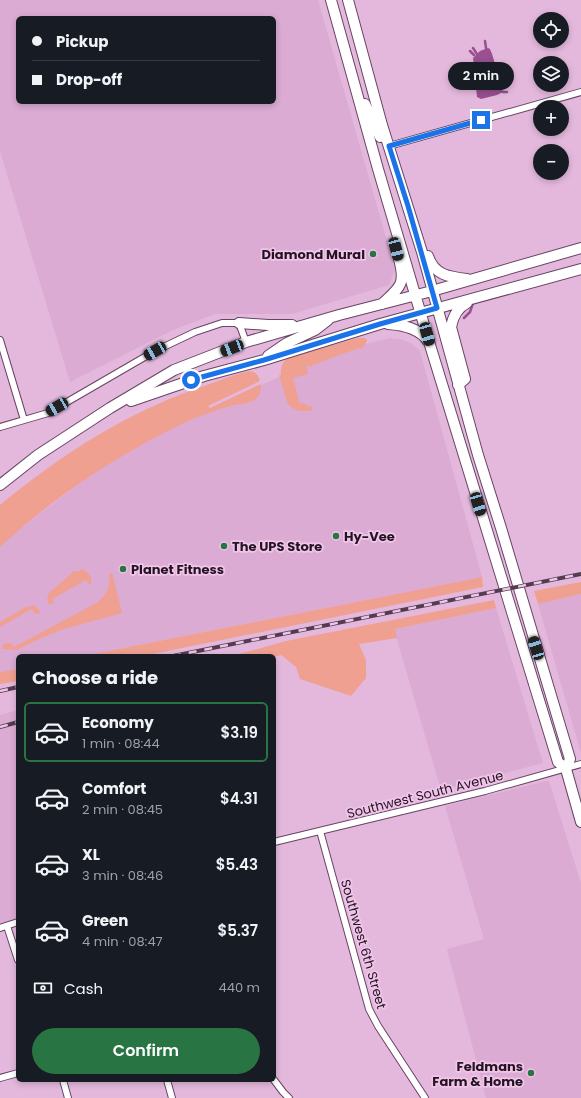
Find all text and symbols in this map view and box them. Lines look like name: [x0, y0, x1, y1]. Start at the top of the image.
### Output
map controls: [533, 12, 569, 180]
button: locate: [533, 12, 569, 48]
text: Pickup: [56, 31, 108, 52]
button: layers: [533, 56, 569, 92]
callout: 2 min: [448, 62, 514, 90]
text: 2 min: [463, 66, 499, 85]
text: Drop-off: [56, 69, 122, 90]
button: +: [533, 100, 569, 136]
route end: [472, 111, 490, 129]
button: −: [533, 144, 569, 180]
car: [387, 236, 405, 262]
place label: Diamond Mural: [262, 245, 365, 264]
marker: Diamond Mural: [368, 249, 378, 259]
car: [418, 321, 436, 347]
car: [219, 338, 245, 358]
car: [142, 340, 168, 362]
route start: [182, 371, 200, 389]
car: [44, 396, 70, 418]
car: [469, 491, 487, 517]
place label: Hy-Vee: [344, 527, 395, 546]
marker: Hy-Vee: [331, 531, 341, 541]
place label: The UPS Store: [232, 537, 322, 556]
marker: The UPS Store: [219, 541, 229, 551]
place label: Planet Fitness: [131, 560, 224, 579]
marker: Planet Fitness: [118, 564, 128, 574]
car: [527, 635, 545, 661]
text: Choose a ride: [32, 665, 158, 690]
text: Economy: [82, 712, 154, 733]
icon: car: [34, 714, 70, 750]
text: $3.19: [220, 722, 258, 743]
text: 1 min · 08:44: [82, 734, 160, 753]
street label: Southwest South Avenue: [345, 766, 505, 823]
text: Comfort: [82, 778, 146, 799]
icon: car: [34, 780, 70, 816]
text: $4.31: [220, 788, 258, 809]
text: 2 min · 08:45: [82, 800, 163, 819]
text: XL: [82, 844, 100, 865]
icon: car: [34, 846, 70, 882]
text: $5.43: [216, 854, 258, 875]
text: 3 min · 08:46: [82, 866, 163, 885]
street label: Southwest 6th Street: [336, 877, 391, 1011]
text: Green: [82, 910, 128, 931]
icon: car: [34, 912, 70, 948]
text: $5.37: [217, 920, 258, 941]
text: 4 min · 08:47: [82, 932, 163, 951]
icon: cash: [32, 977, 54, 999]
text: Cash: [64, 978, 103, 999]
text: 440 m: [219, 978, 260, 997]
button: Confirm: [32, 1028, 260, 1074]
place label: Feldmans Farm & Home: [432, 1057, 523, 1091]
marker: Feldmans Farm & Home: [526, 1068, 536, 1078]

